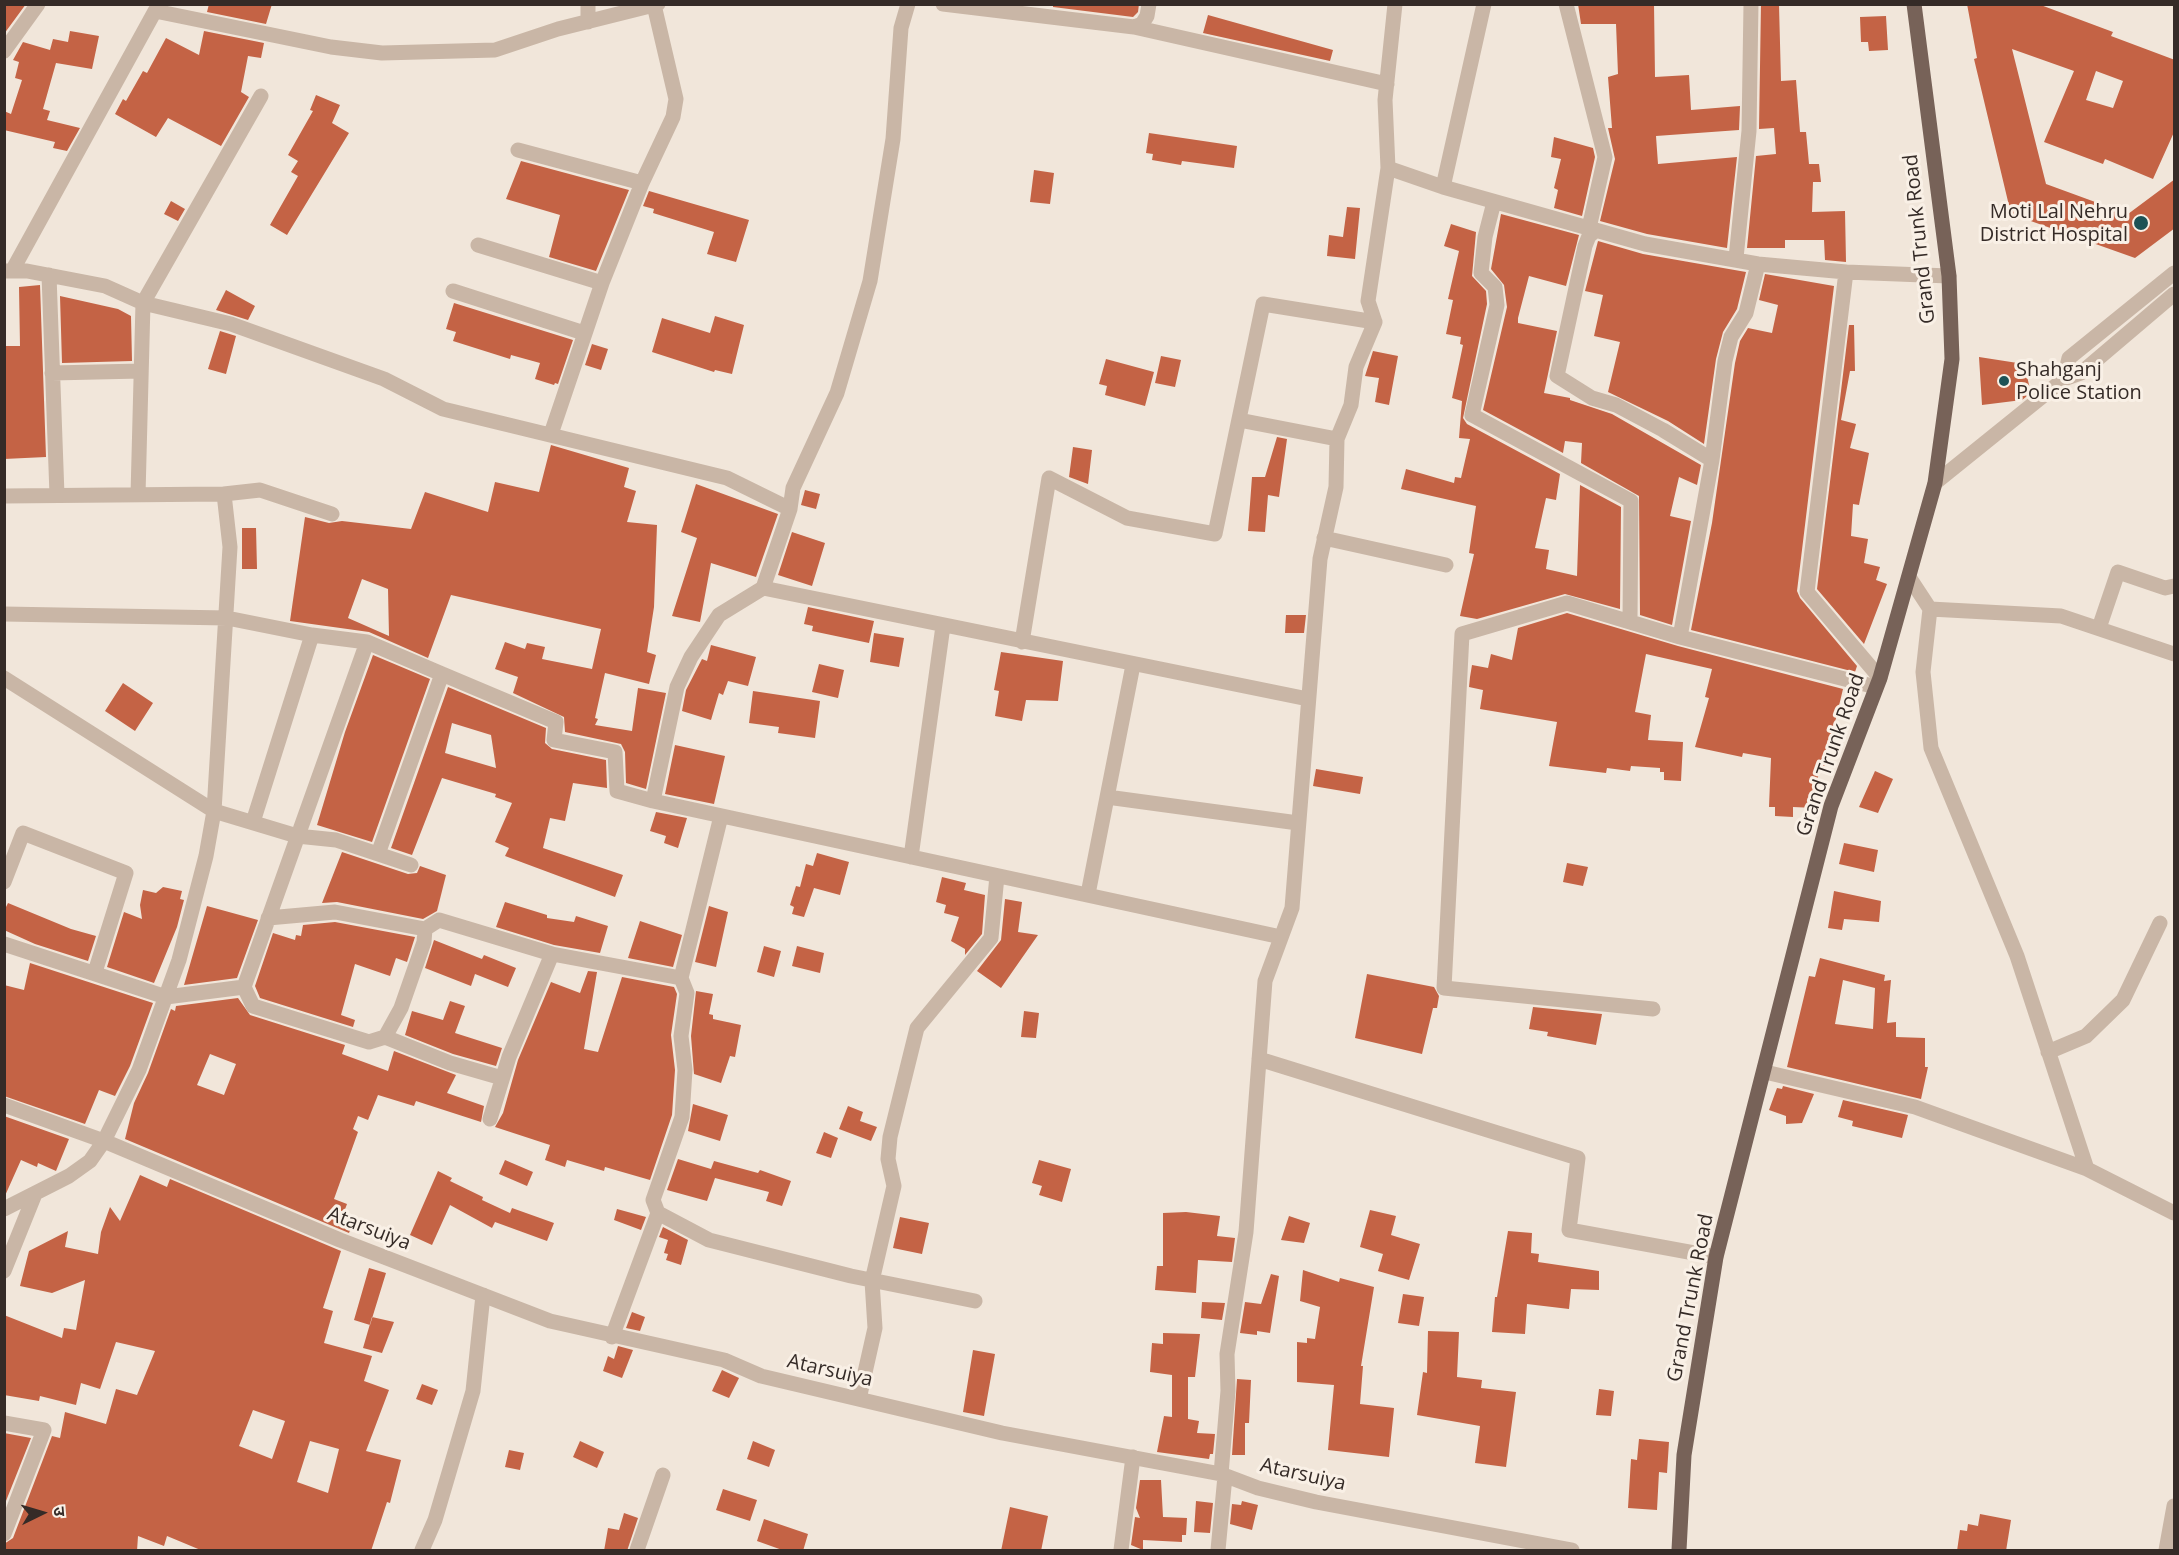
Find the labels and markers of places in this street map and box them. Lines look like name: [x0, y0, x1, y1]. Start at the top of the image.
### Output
place label: Moti Lal Nehru District Hospital: [1980, 200, 2128, 247]
marker: Moti Lal Nehru District Hospital: [2132, 214, 2150, 232]
place label: Shahganj Police Station: [2016, 358, 2142, 405]
marker: Shahganj Police Station: [1997, 374, 2011, 388]

